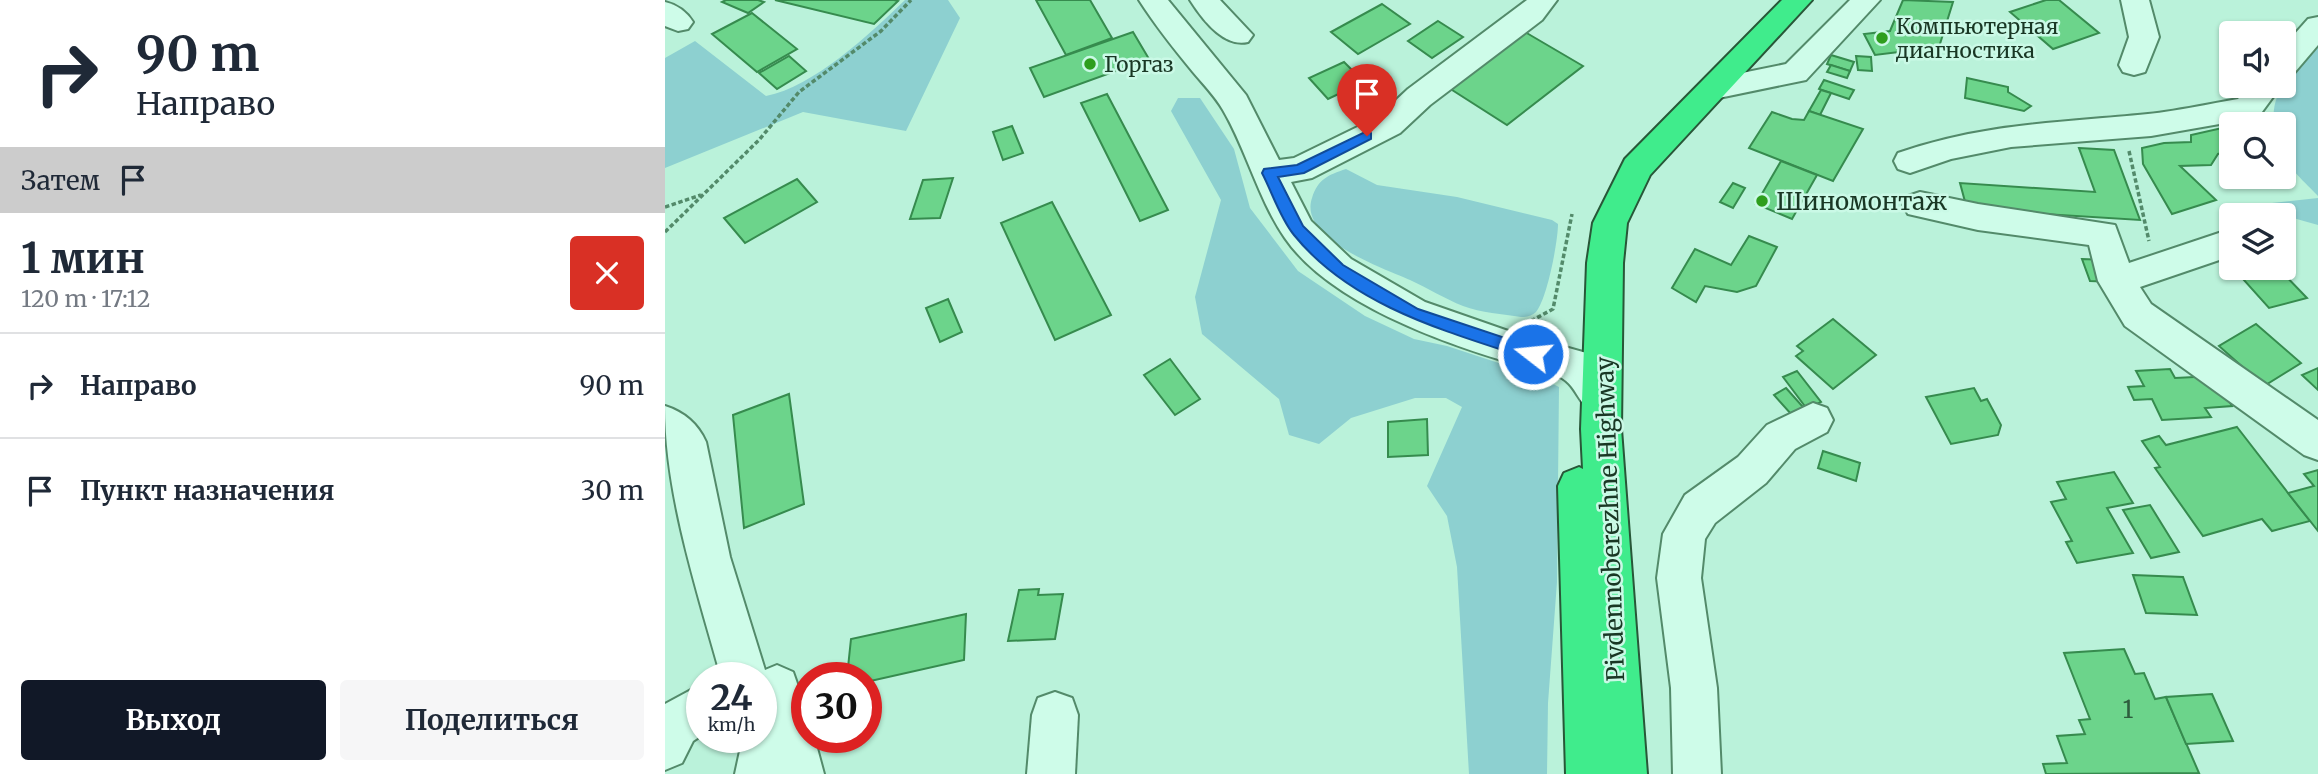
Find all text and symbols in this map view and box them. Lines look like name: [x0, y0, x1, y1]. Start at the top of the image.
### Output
place label: Компьютерная диагностика: [1895, 13, 2058, 64]
map controls: [2219, 21, 2296, 280]
button: sound: [2219, 21, 2296, 98]
text: 90 m: [136, 23, 260, 84]
icon: right: [21, 28, 112, 119]
marker: Компьютерная диагностика: [1874, 30, 1890, 46]
place label: Горгаз: [1104, 51, 1174, 78]
marker: Горгаз: [1082, 56, 1098, 72]
pin: [1337, 64, 1397, 136]
icon: arrive: [1348, 75, 1386, 113]
text: Направо: [136, 84, 275, 124]
button: search: [2219, 112, 2296, 189]
icon: arrive: [114, 161, 152, 199]
text: Затем: [21, 164, 100, 197]
place label: Шиномонтаж: [1776, 186, 1947, 217]
marker: Шиномонтаж: [1754, 193, 1770, 209]
button: layers: [2219, 203, 2296, 280]
text: 1 мин: [21, 232, 145, 284]
button: close: [570, 236, 644, 310]
text: 120 m · 17:12: [21, 284, 151, 313]
position arrow: [1496, 317, 1570, 391]
street label: Pivdennoberezhne Highway: [1589, 356, 1631, 682]
icon: right: [21, 367, 59, 405]
text: Направо: [80, 369, 197, 402]
text: 90 m: [580, 369, 644, 402]
icon: arrive: [21, 472, 59, 510]
text: Пункт назначения: [80, 474, 334, 507]
text: 30 m: [581, 474, 644, 507]
speed limit sign: 30: [791, 662, 882, 753]
text: 24: [710, 676, 753, 720]
button: Выход: [21, 680, 326, 760]
button: Поделиться: [340, 680, 644, 760]
house number: 1: [2123, 694, 2134, 725]
text: km/h: [708, 713, 755, 736]

